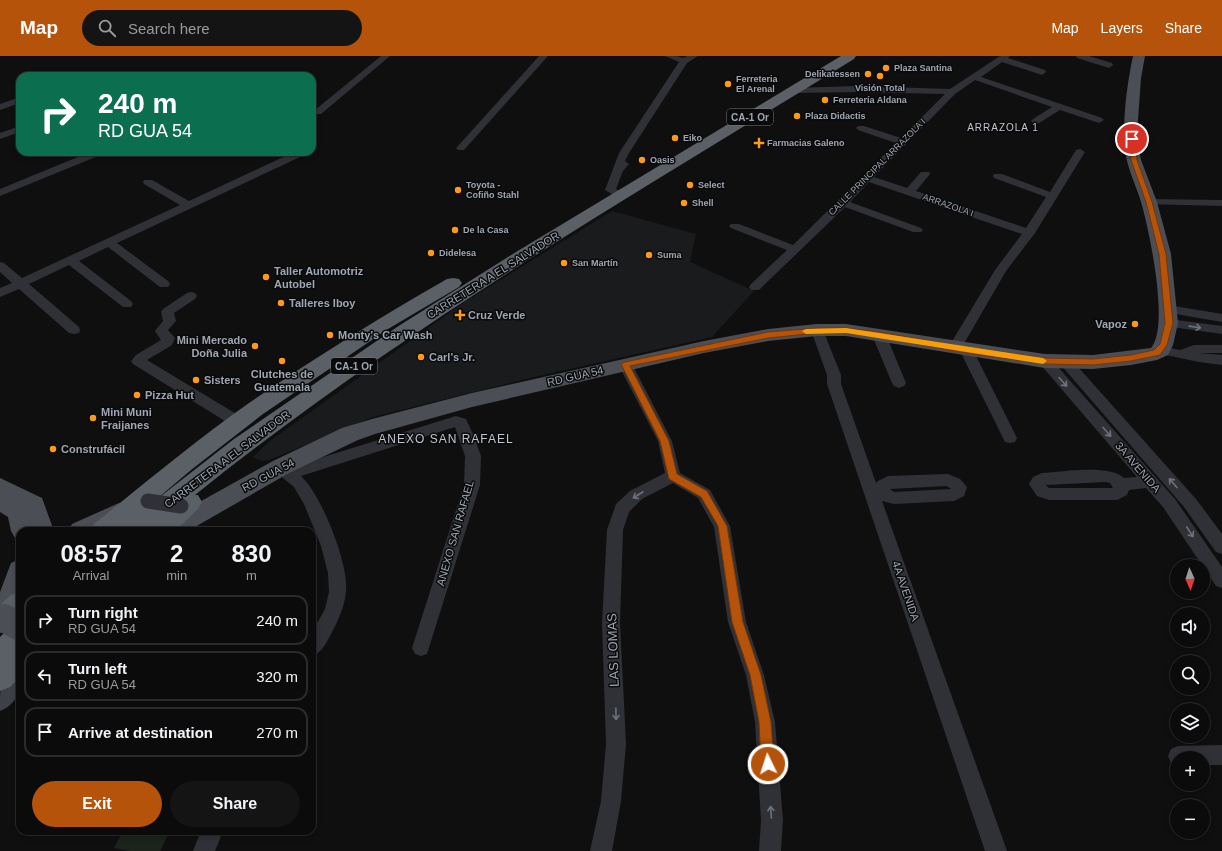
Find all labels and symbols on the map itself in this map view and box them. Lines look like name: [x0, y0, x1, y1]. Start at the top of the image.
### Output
marker: Plaza Santina: [881, 63, 891, 73]
place label: Plaza Santina: [894, 63, 953, 73]
place label: Delikatessen: [805, 69, 860, 79]
marker: Delikatessen: [863, 69, 873, 79]
marker: Visión Total: [875, 71, 885, 81]
place label: Ferreteria El Arenal: [736, 74, 779, 94]
marker: Ferreteria El Arenal: [723, 79, 733, 89]
place label: Visión Total: [855, 83, 905, 93]
marker: Ferretería Aldana: [820, 95, 830, 105]
place label: Ferretería Aldana: [833, 95, 908, 105]
road number: CA-1 Or: [727, 109, 773, 125]
marker: Plaza Didactis: [792, 111, 802, 121]
place label: Plaza Didactis: [805, 111, 866, 121]
street label: CALLE PRINCIPAL ARRAZOLA I: [827, 117, 927, 217]
district label: ARRAZOLA 1: [967, 122, 1039, 133]
pin: [1115, 122, 1149, 156]
marker: Eiko: [670, 133, 680, 143]
place label: Eiko: [683, 133, 703, 143]
marker: Farmacias Galeno: [754, 138, 764, 148]
place label: Farmacias Galeno: [767, 138, 845, 148]
marker: Oasis: [637, 155, 647, 165]
place label: Oasis: [650, 155, 675, 165]
place label: Toyota - Cofiño Stahl: [466, 180, 519, 200]
marker: Select: [685, 180, 695, 190]
place label: Select: [698, 180, 725, 190]
marker: Toyota - Cofiño Stahl: [453, 185, 463, 195]
street label: ARRAZOLA I: [921, 192, 975, 218]
marker: Shell: [679, 198, 689, 208]
place label: Shell: [692, 198, 714, 208]
marker: De la Casa: [450, 225, 460, 235]
place label: De la Casa: [463, 225, 510, 235]
street label: CARRETERA A EL SALVADOR: [425, 229, 561, 321]
marker: Didelesa: [426, 248, 436, 258]
place label: Didelesa: [439, 248, 477, 258]
marker: Suma: [644, 250, 654, 260]
place label: Suma: [657, 250, 683, 260]
marker: San Martín: [559, 258, 569, 268]
place label: San Martín: [572, 258, 618, 268]
place label: Taller Automotriz Autobel: [274, 265, 364, 290]
marker: Taller Automotriz Autobel: [261, 272, 271, 282]
place label: Talleres Iboy: [289, 297, 356, 309]
marker: Talleres Iboy: [276, 298, 286, 308]
place label: Cruz Verde: [468, 309, 525, 321]
marker: Cruz Verde: [455, 310, 465, 320]
place label: Vapoz: [1095, 318, 1127, 330]
marker: Vapoz: [1130, 319, 1140, 329]
one-way arrow: [1188, 323, 1201, 331]
place label: Monty's Car Wash: [338, 329, 433, 341]
marker: Monty's Car Wash: [325, 330, 335, 340]
place label: Mini Mercado Doña Julia: [177, 334, 248, 359]
marker: Mini Mercado Doña Julia: [250, 341, 260, 351]
place label: Carl's Jr.: [429, 351, 475, 363]
marker: Carl's Jr.: [416, 352, 426, 362]
marker: Clutches de Guatemala: [277, 356, 287, 366]
road number: CA-1 Or: [331, 358, 377, 374]
street label: RD GUA 54: [546, 364, 604, 388]
place label: Clutches de Guatemala: [251, 368, 313, 393]
place label: Sisters: [204, 374, 241, 386]
marker: Sisters: [191, 375, 201, 385]
one-way arrow: [1059, 376, 1068, 387]
place label: Pizza Hut: [145, 389, 194, 401]
marker: Pizza Hut: [132, 390, 142, 400]
place label: Mini Muni Fraijanes: [101, 406, 152, 431]
street label: CARRETERA A EL SALVADOR: [162, 408, 292, 510]
marker: Mini Muni Fraijanes: [88, 413, 98, 423]
one-way arrow: [1103, 426, 1112, 437]
district label: ANEXO SAN RAFAEL: [378, 432, 514, 446]
street label: 3A AVENIDA: [1113, 439, 1164, 495]
place label: Construfácil: [61, 443, 125, 455]
marker: Construfácil: [48, 444, 58, 454]
street label: RD GUA 54: [240, 456, 296, 494]
one-way arrow: [1168, 477, 1177, 488]
street label: ANEXO SAN RAFAEL: [434, 479, 476, 587]
one-way arrow: [633, 490, 644, 499]
one-way arrow: [1186, 526, 1194, 537]
street label: 4A AVENIDA: [890, 559, 922, 623]
north arrow: [1170, 559, 1210, 599]
street label: LAS LOMAS: [604, 613, 622, 687]
one-way arrow: [612, 707, 620, 720]
position arrow: [747, 743, 789, 785]
one-way arrow: [767, 806, 774, 819]

